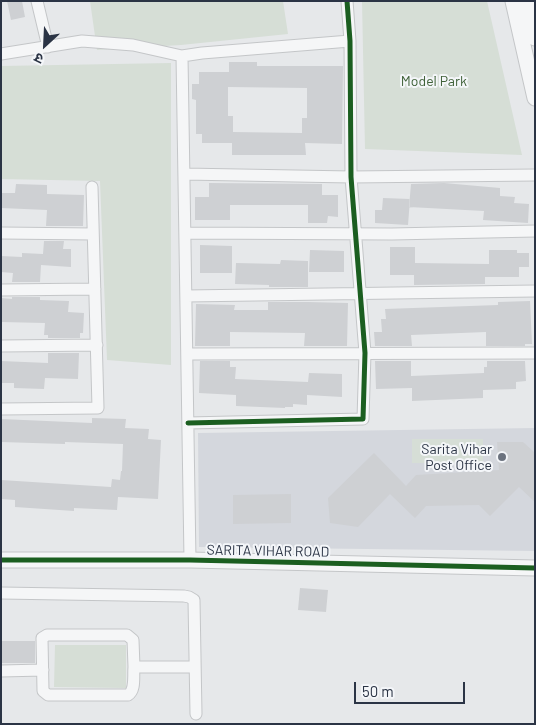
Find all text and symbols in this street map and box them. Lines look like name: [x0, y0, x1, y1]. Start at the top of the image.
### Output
north arrow: [20, 20, 70, 70]
text: उ: [31, 50, 46, 68]
park label: Model Park: [401, 73, 467, 89]
place label: Sarita Vihar Post Office: [421, 441, 492, 474]
marker: Sarita Vihar Post Office: [496, 451, 508, 463]
street label: SARITA VIHAR ROAD: [207, 542, 329, 560]
scale bar: [356, 672, 467, 704]
text: 50 m: [362, 682, 394, 700]

